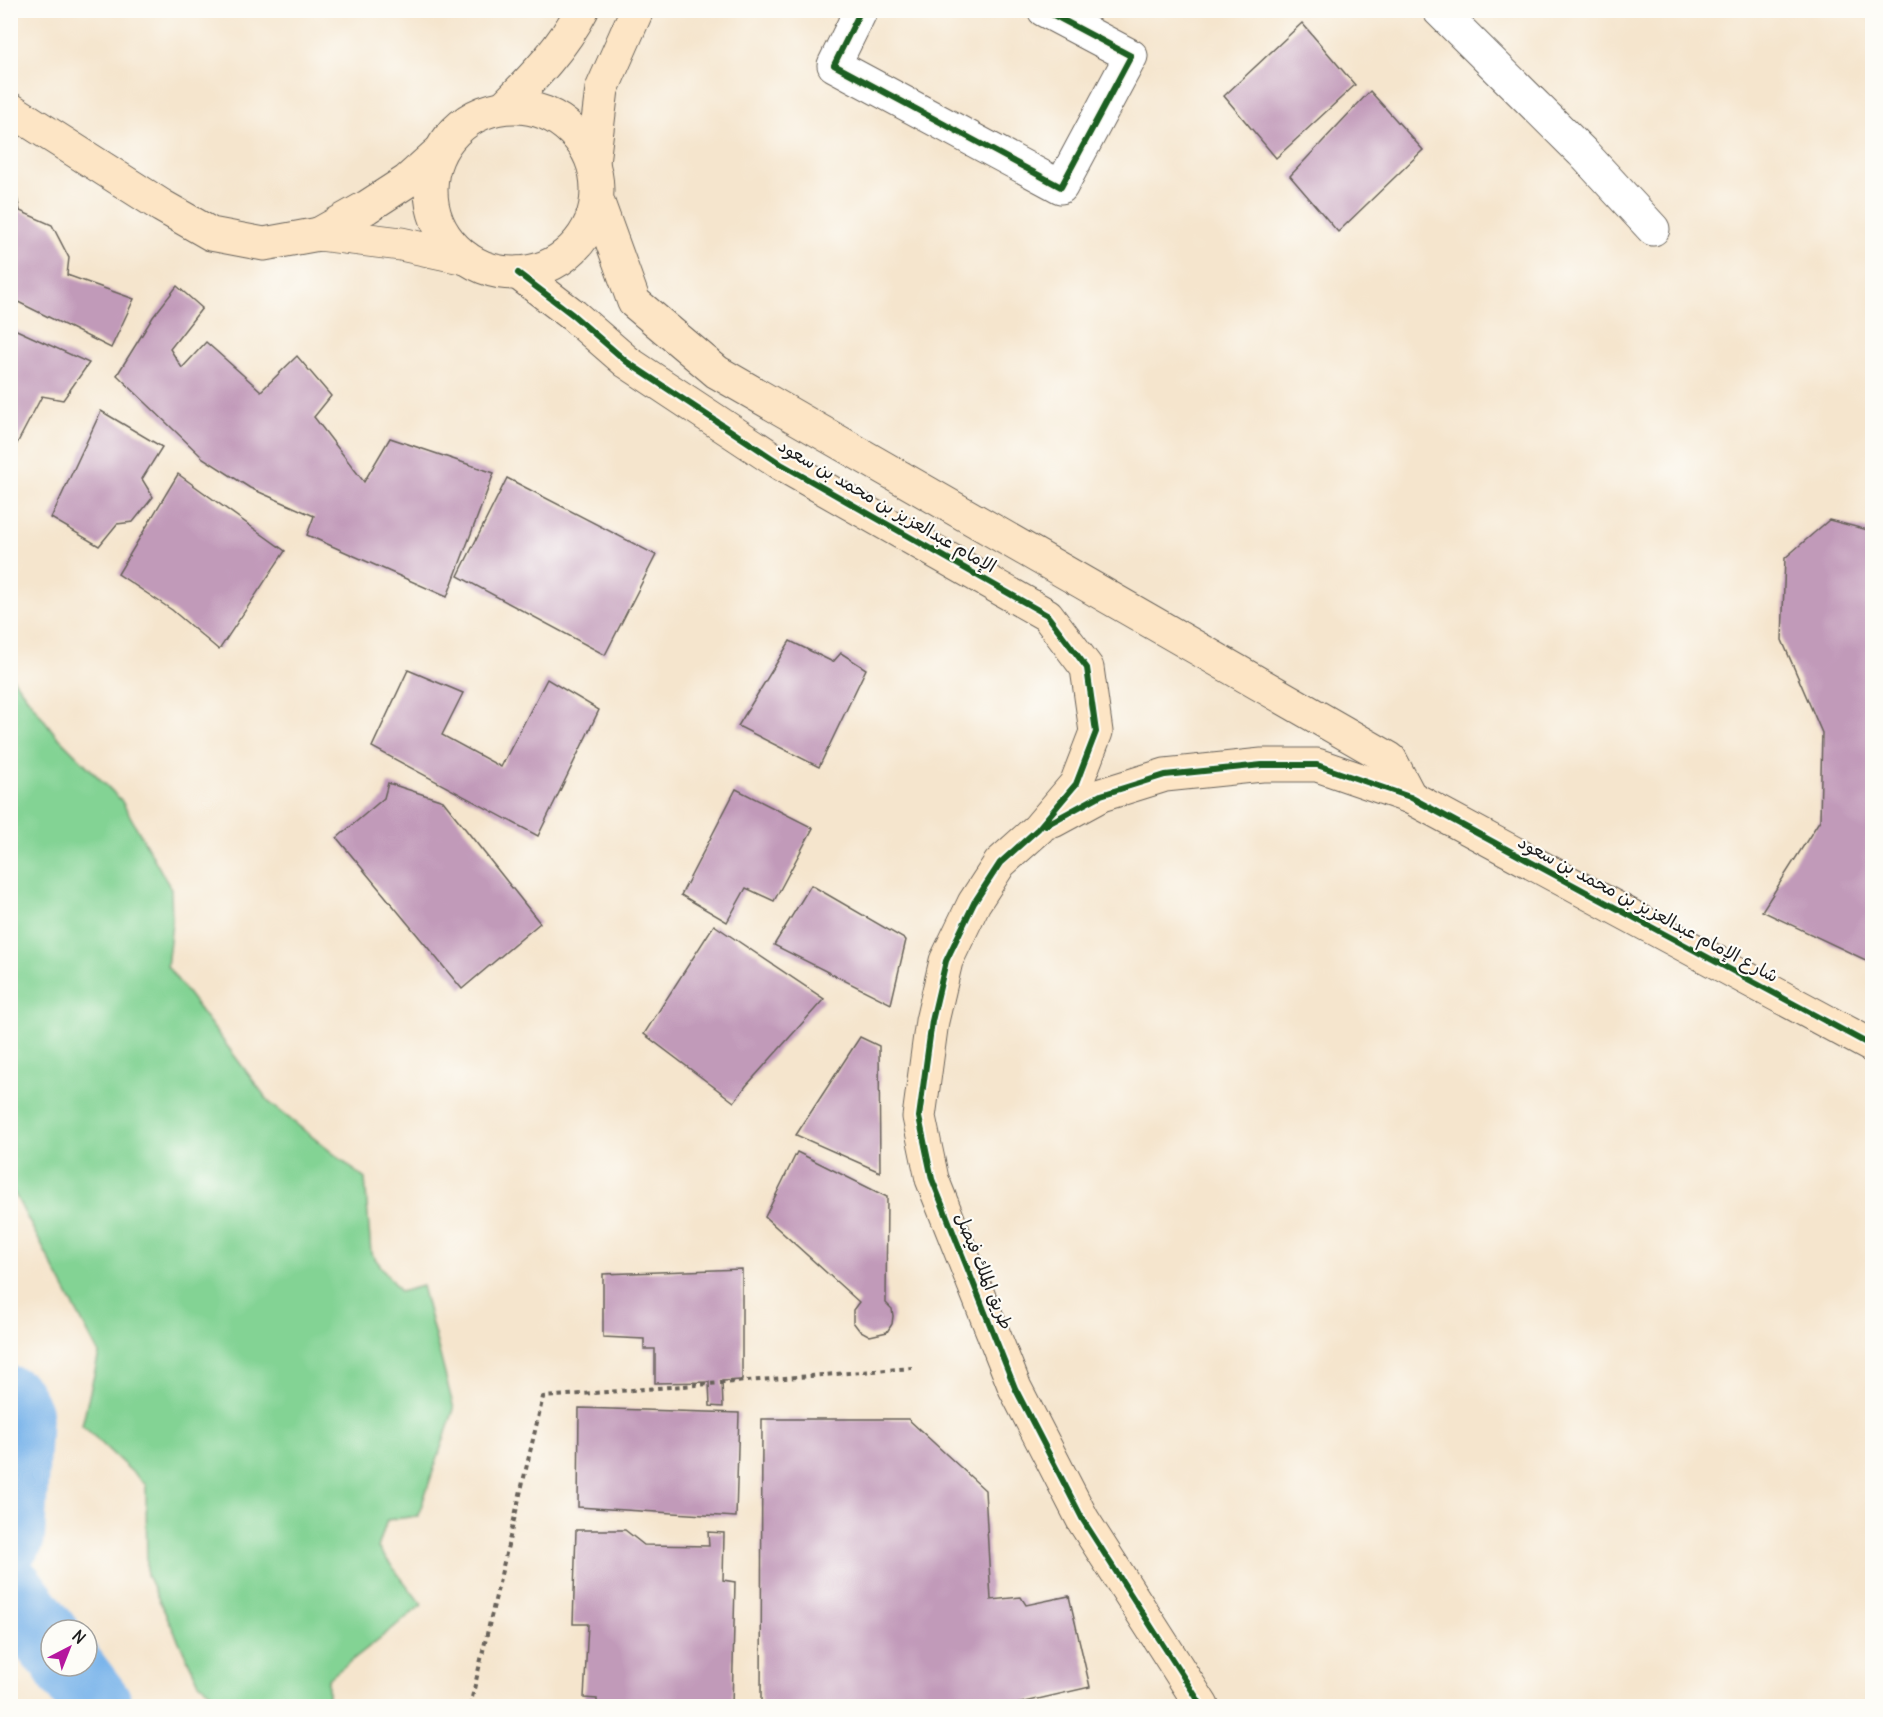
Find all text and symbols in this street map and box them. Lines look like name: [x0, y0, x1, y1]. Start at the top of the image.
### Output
street label: الإمام عبدالعزيز بن محمد بن سعود: [772, 433, 1001, 580]
street label: شارع الإمام عبدالعزيز بن محمد بن سعود: [1513, 830, 1782, 990]
street label: طريق الملك فيصل: [951, 1209, 1018, 1333]
north arrow: [39, 1618, 99, 1678]
text: N: [68, 1626, 90, 1648]

